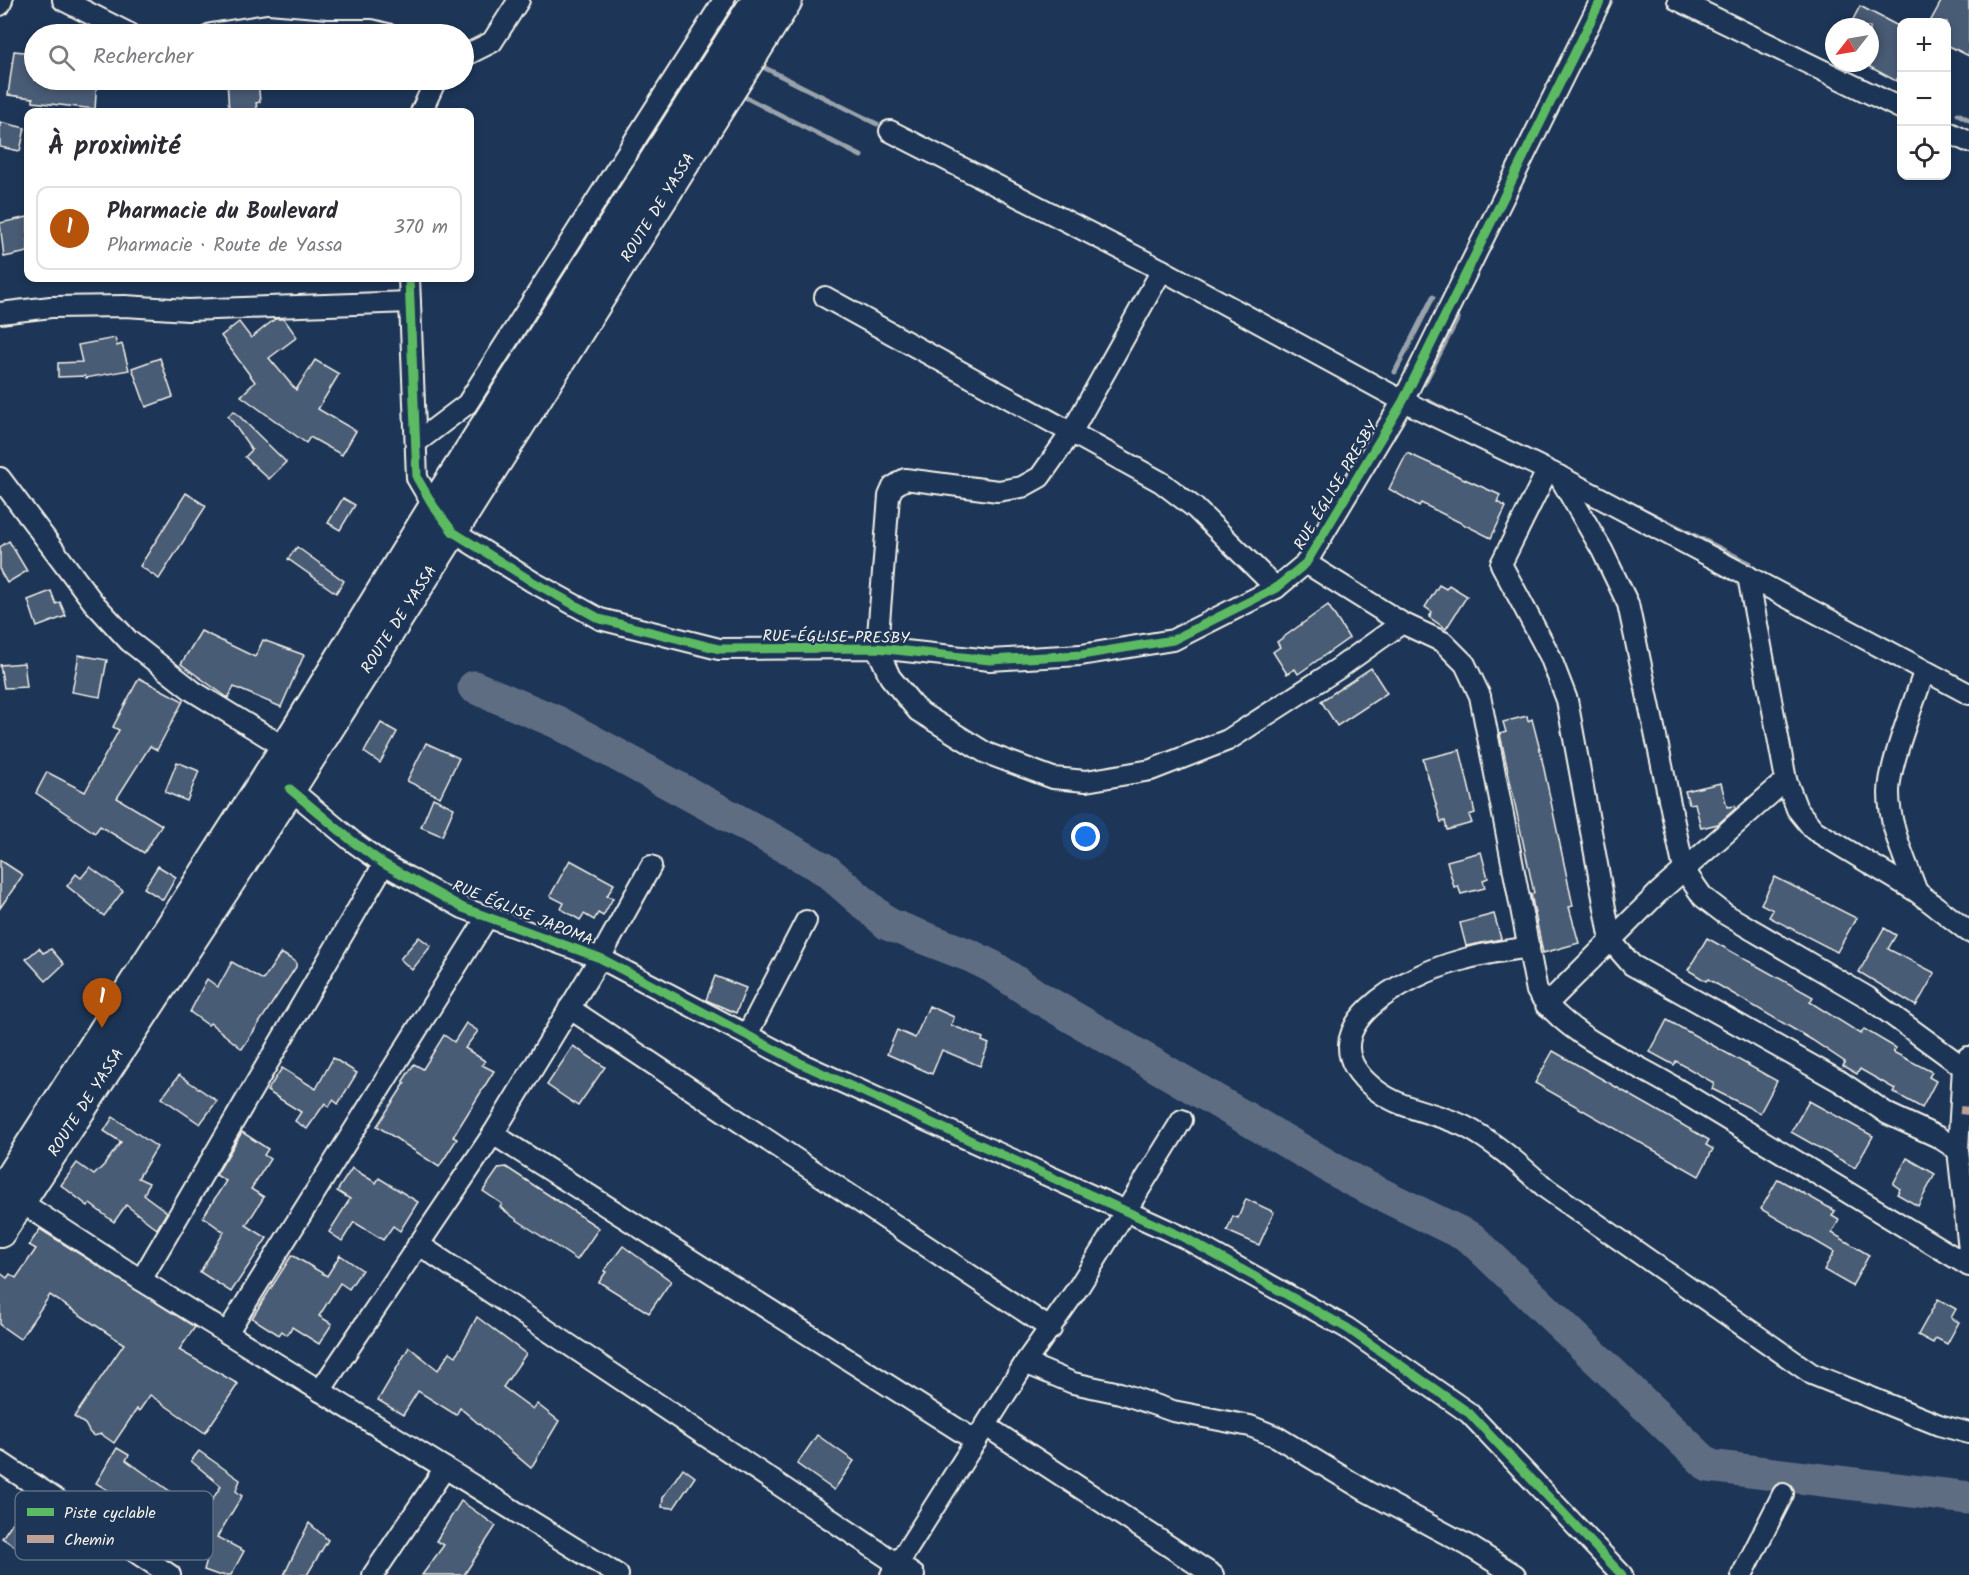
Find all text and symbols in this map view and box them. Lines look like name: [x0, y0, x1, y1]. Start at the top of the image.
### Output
north arrow: [1825, 18, 1879, 72]
map controls: [1897, 18, 1951, 180]
button: +: [1897, 18, 1951, 72]
search box: [24, 24, 474, 90]
text: Rechercher: [93, 40, 193, 75]
icon: search: [45, 41, 78, 74]
button: −: [1897, 72, 1951, 126]
text: À proximité: [48, 126, 180, 168]
button: locate: [1897, 126, 1951, 180]
street label: ROUTE DE YASSA: [615, 148, 702, 267]
text: Pharmacie du Boulevard: [107, 195, 338, 230]
text: 1: [66, 212, 73, 244]
text: 370 m: [393, 212, 448, 244]
text: Pharmacie · Route de Yassa: [107, 230, 343, 262]
street label: RUE ÉGLISE PRESBY: [1288, 416, 1385, 555]
street label: ROUTE DE YASSA: [355, 560, 444, 679]
street label: RUE ÉGLISE PRESBY: [762, 624, 911, 651]
your location: [1071, 822, 1100, 851]
street label: RUE ÉGLISE JAPOMA: [448, 874, 597, 953]
pin: 1: [82, 978, 122, 1028]
street label: ROUTE DE YASSA: [42, 1043, 131, 1162]
legend: [15, 1491, 213, 1560]
text: Piste cyclable: [64, 1501, 156, 1526]
text: Chemin: [64, 1528, 114, 1553]

